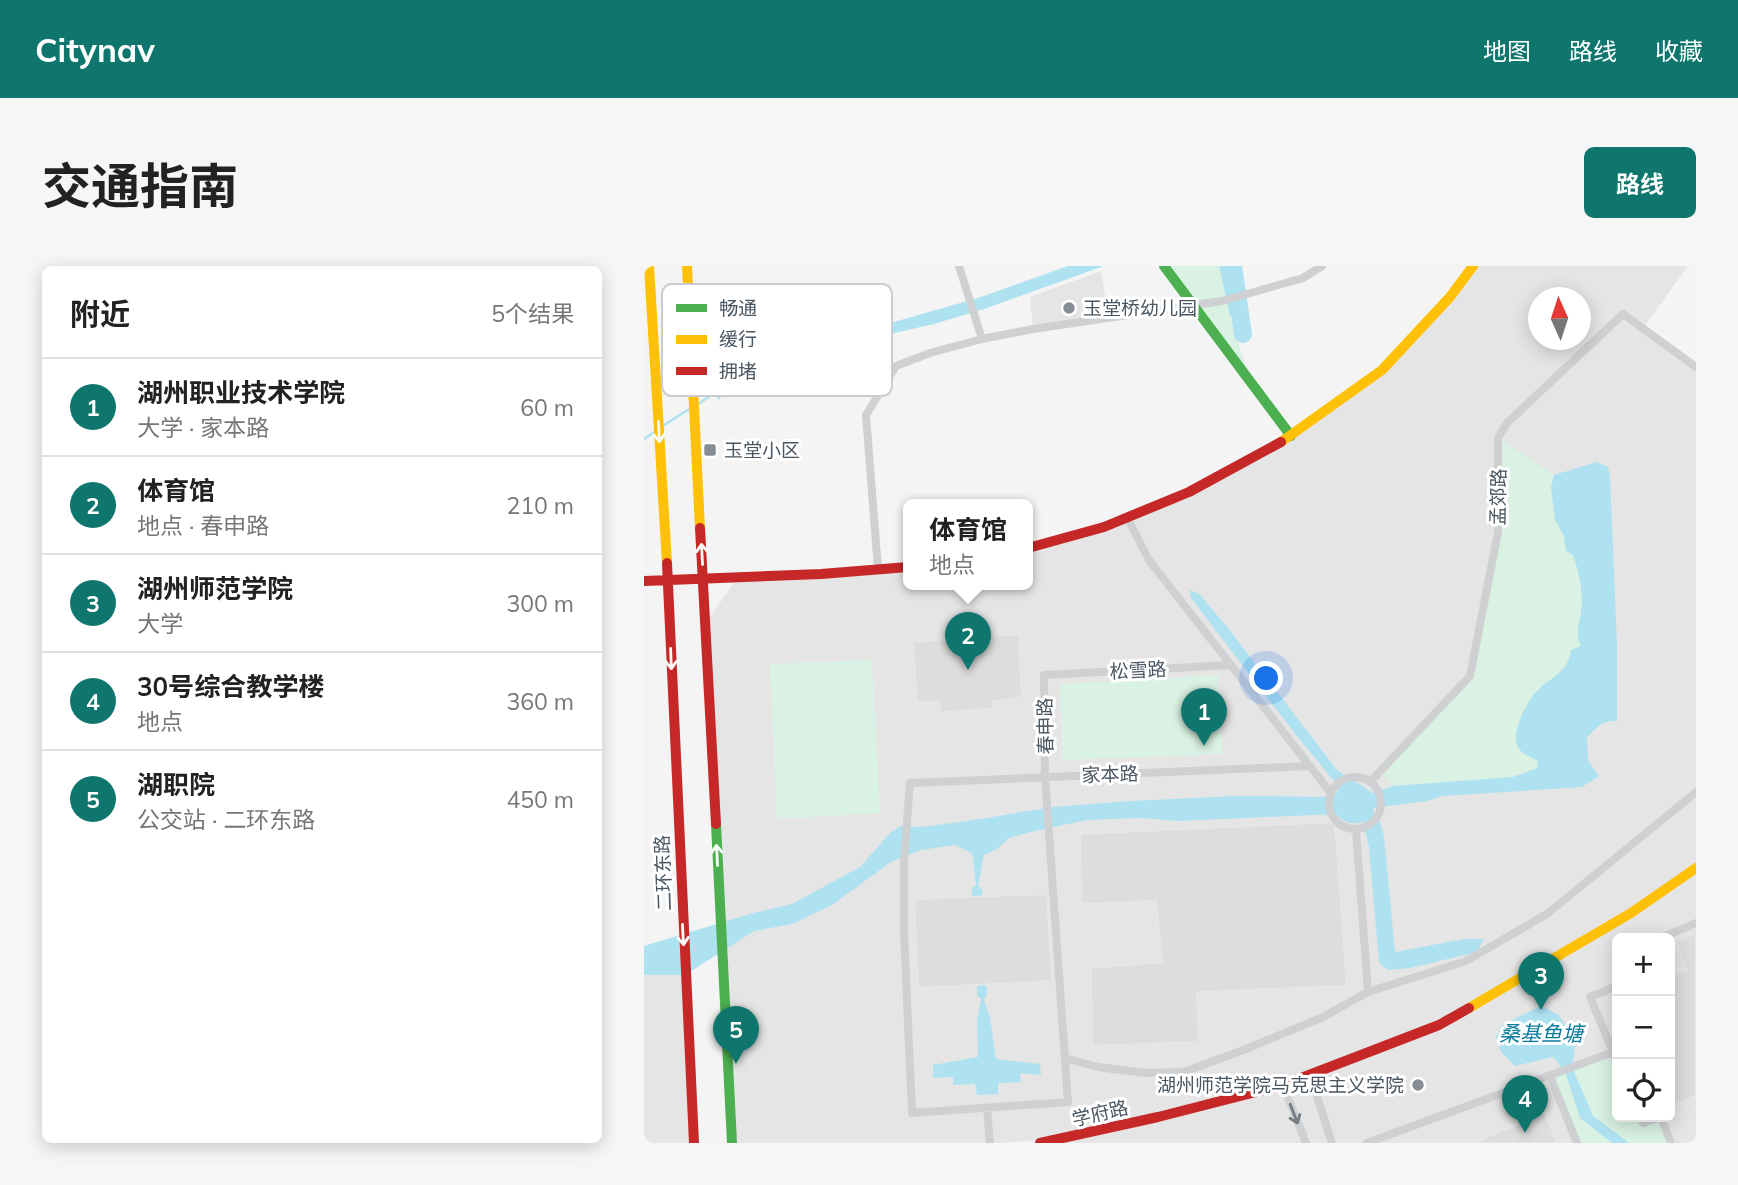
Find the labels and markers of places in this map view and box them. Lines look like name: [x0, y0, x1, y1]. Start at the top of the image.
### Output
place label: 玉堂桥幼儿园: [1083, 296, 1197, 320]
marker: 玉堂桥幼儿园: [1061, 300, 1077, 316]
place label: 玉堂小区: [724, 438, 800, 462]
marker: 玉堂小区: [702, 442, 718, 458]
pin: 2: [945, 612, 991, 670]
pin: 1: [1181, 688, 1227, 746]
pin: 3: [1518, 952, 1564, 1010]
pin: 5: [713, 1006, 759, 1064]
place label: 湖州师范学院马克思主义学院: [1157, 1073, 1404, 1097]
pin: 4: [1502, 1075, 1548, 1133]
marker: 湖州师范学院马克思主义学院: [1410, 1077, 1426, 1093]

